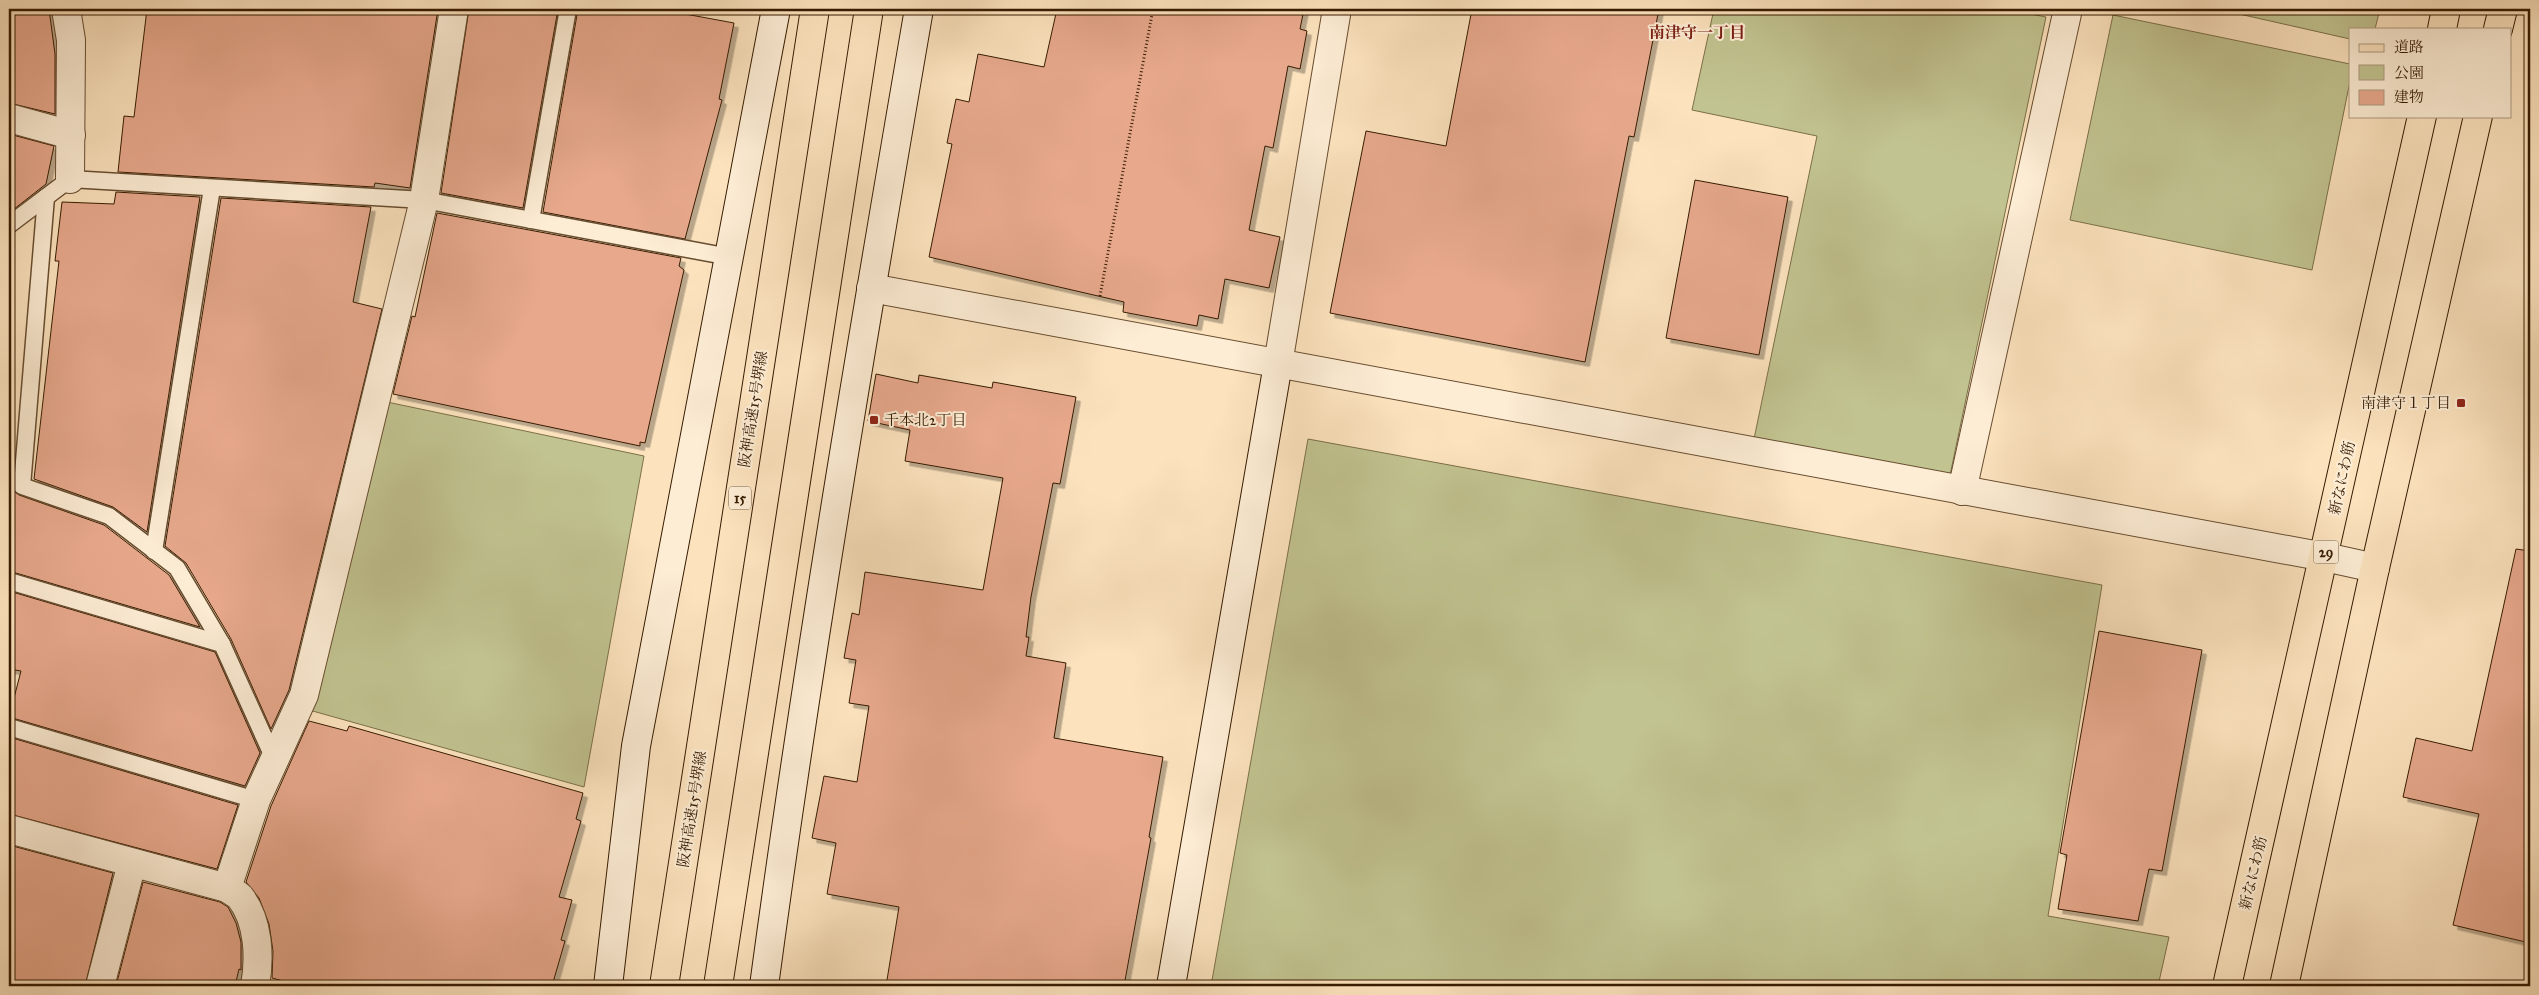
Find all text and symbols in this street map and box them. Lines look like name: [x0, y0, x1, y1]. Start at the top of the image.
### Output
district label: 南津守一丁目: [1649, 23, 1745, 42]
legend: [2349, 28, 2512, 118]
text: 道路: [2394, 38, 2424, 56]
text: 公園: [2394, 64, 2424, 82]
text: 建物: [2394, 88, 2424, 106]
street label: 阪神高速15号堺線: [735, 349, 771, 469]
place label: 南津守１丁目: [2361, 394, 2451, 412]
marker: 南津守１丁目: [2455, 397, 2467, 409]
place label: 千本北2丁目: [884, 411, 966, 429]
marker: 千本北2丁目: [868, 414, 880, 426]
street label: 新なにわ筋: [2325, 439, 2359, 517]
road number: 15: [729, 486, 751, 509]
road number: 29: [2314, 540, 2338, 564]
street label: 阪神高速15号堺線: [674, 749, 710, 869]
street label: 新なにわ筋: [2236, 834, 2270, 912]

